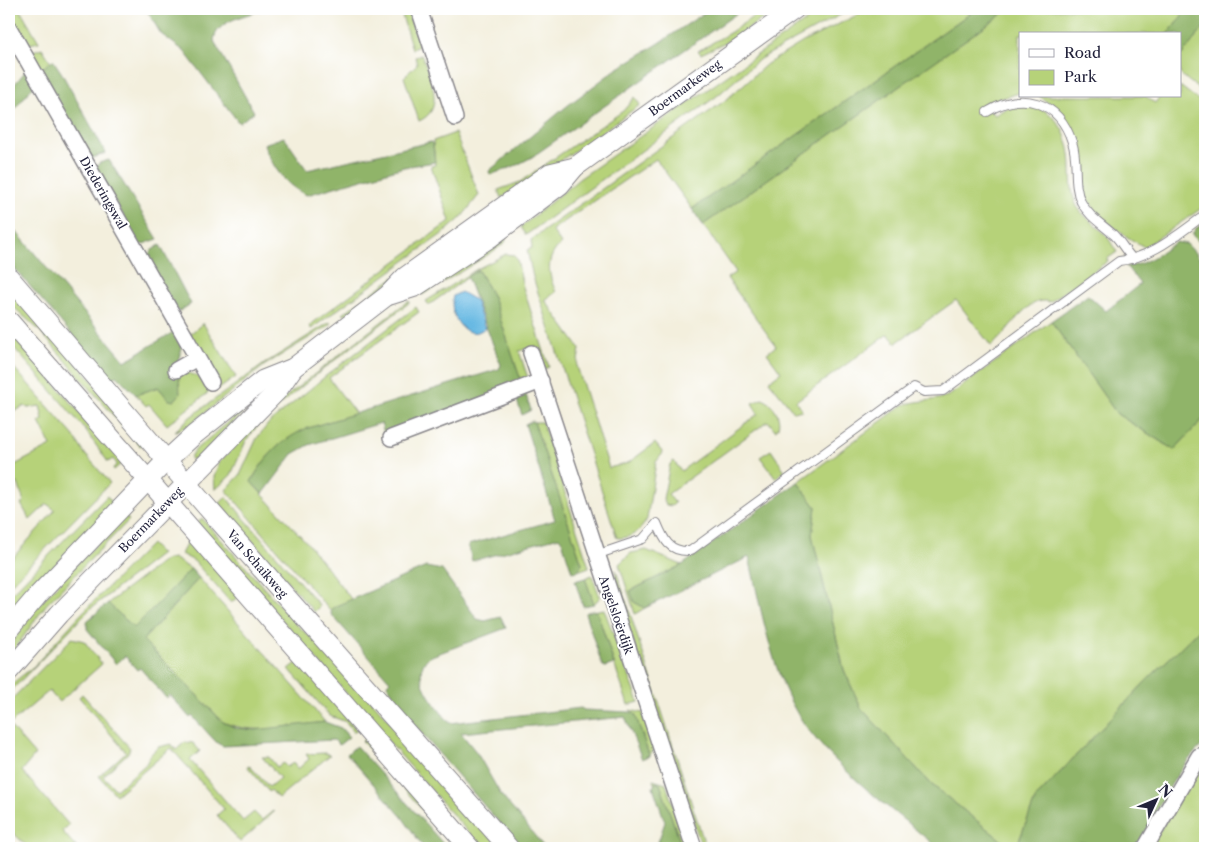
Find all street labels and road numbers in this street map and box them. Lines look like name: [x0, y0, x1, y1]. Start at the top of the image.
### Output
street label: Boermarkeweg: [646, 56, 724, 119]
street label: Diederingswal: [77, 154, 130, 232]
street label: Boermarkeweg: [115, 483, 186, 556]
street label: Van Schaikweg: [223, 526, 291, 601]
street label: Angelsloërdijk: [596, 573, 637, 657]

